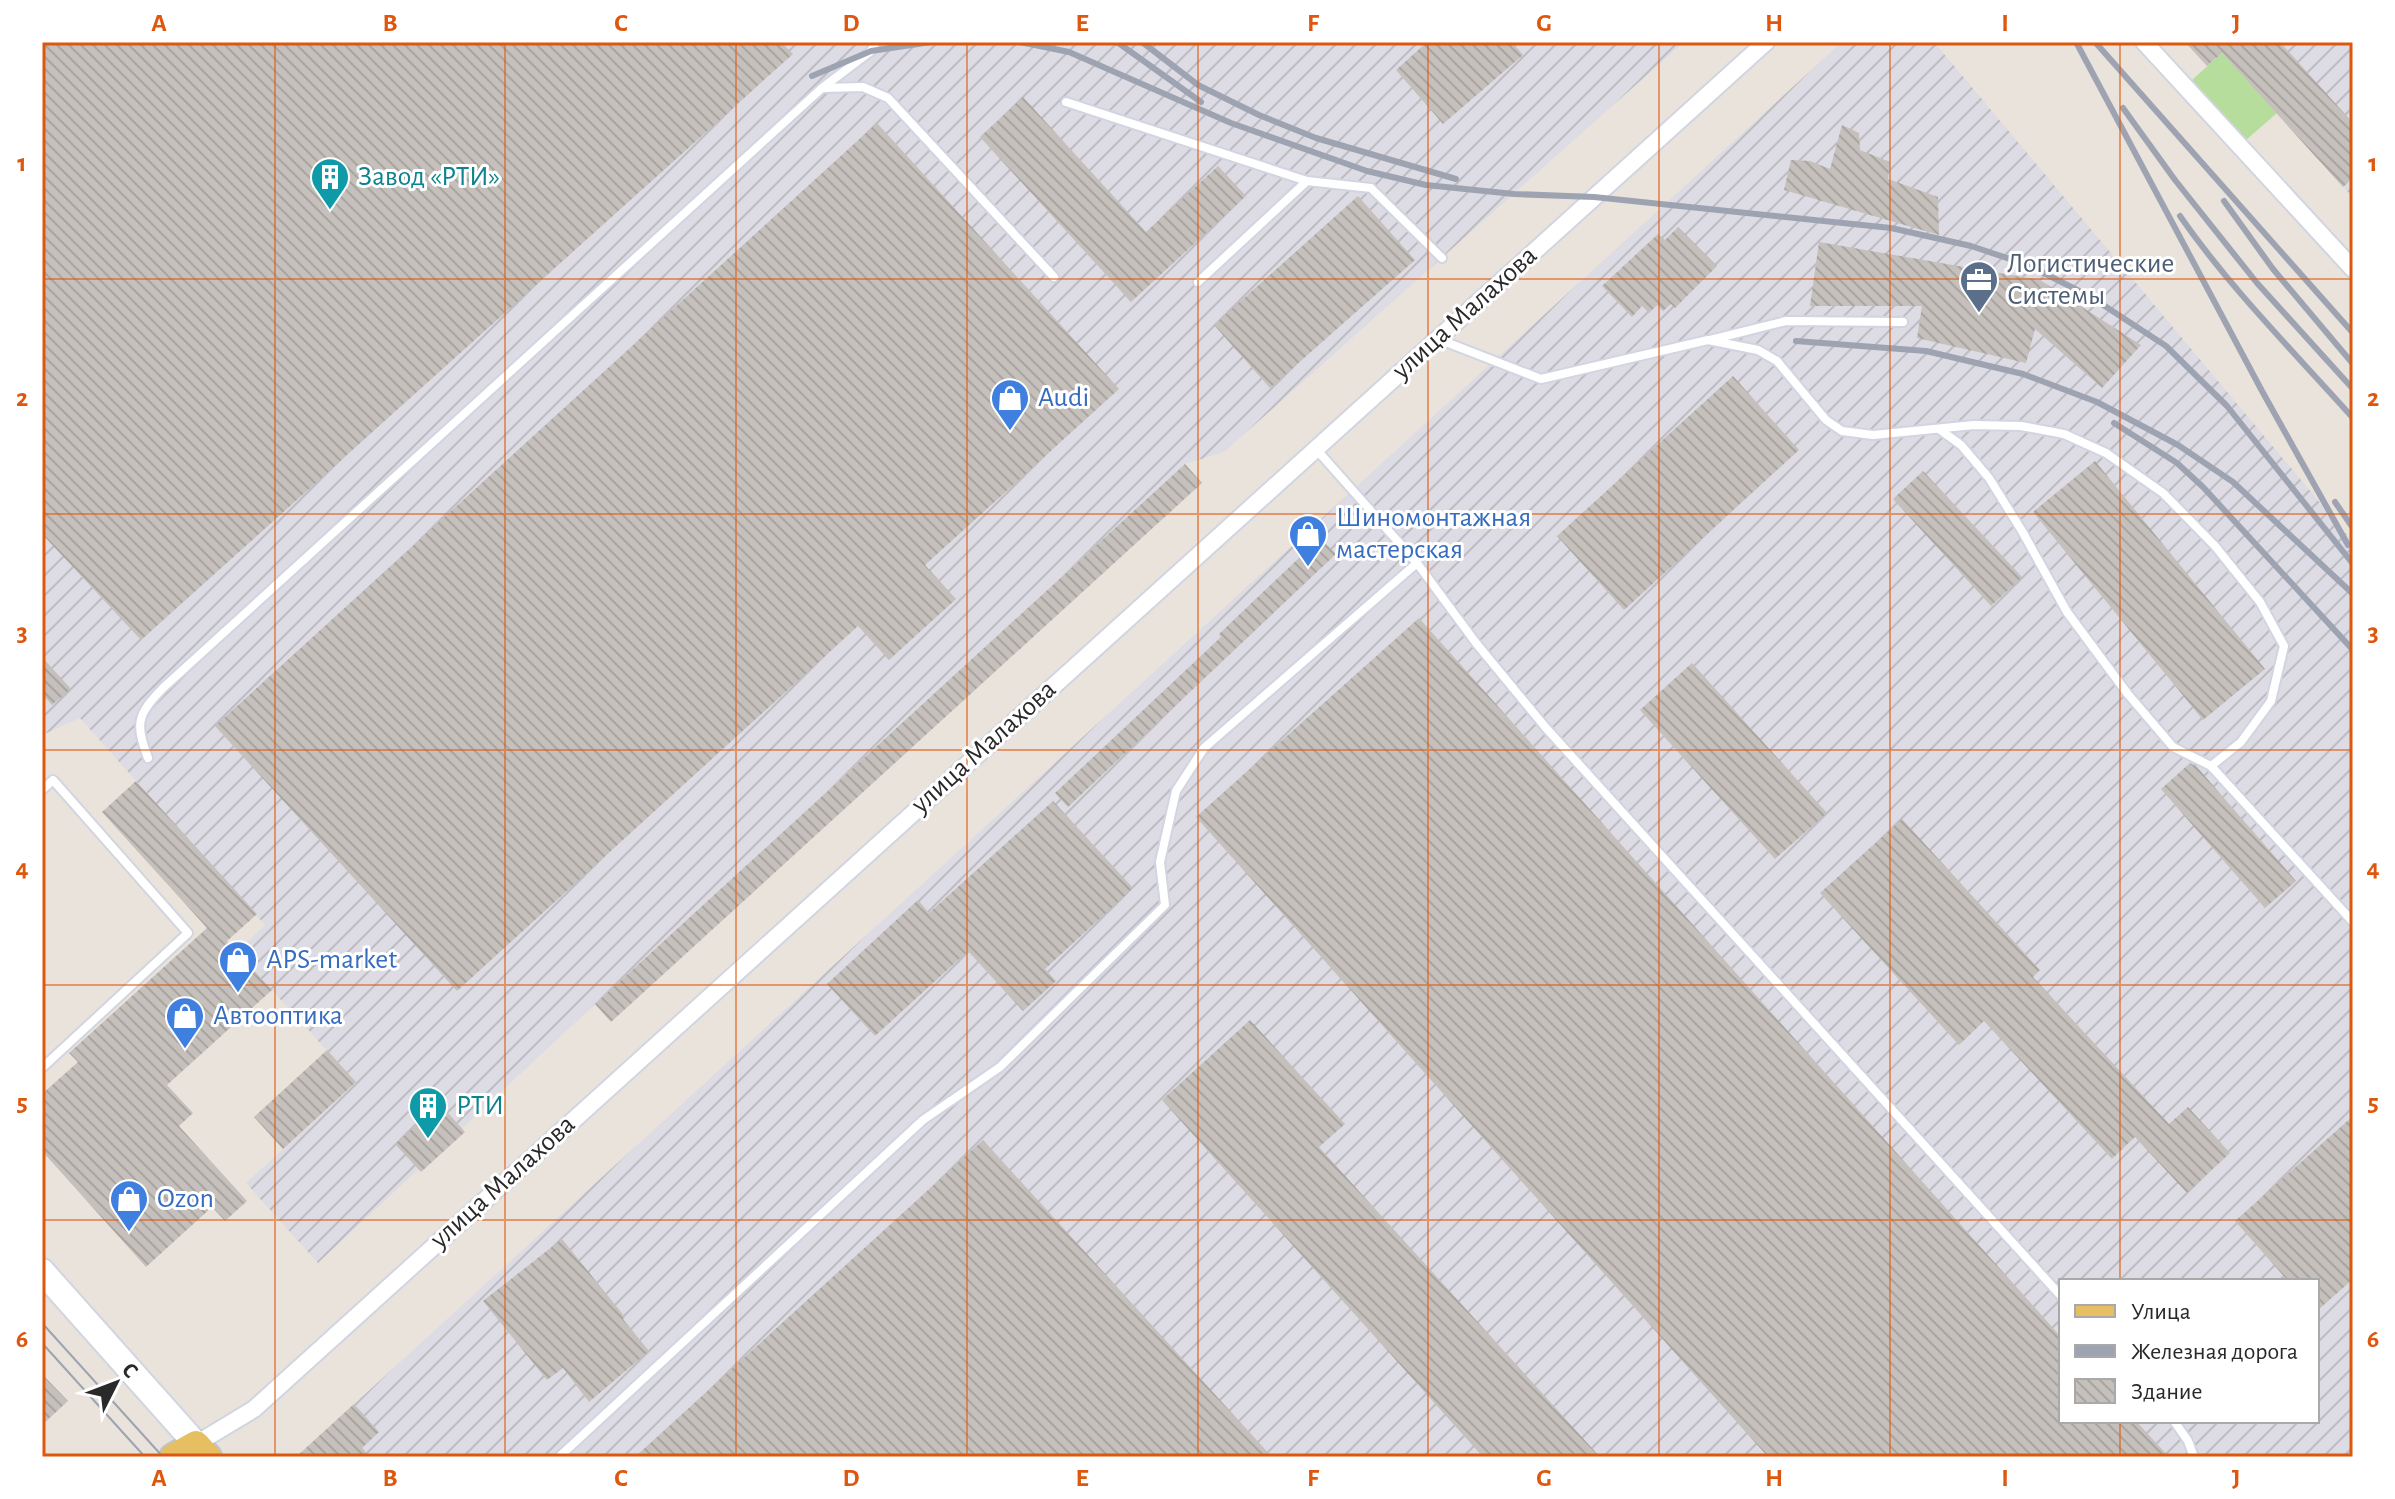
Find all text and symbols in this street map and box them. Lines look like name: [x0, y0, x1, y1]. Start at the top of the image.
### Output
text: A: [151, 10, 167, 36]
text: B: [382, 10, 398, 36]
text: C: [614, 10, 628, 36]
text: D: [842, 10, 860, 36]
text: E: [1075, 10, 1089, 36]
text: F: [1307, 10, 1320, 36]
text: G: [1536, 10, 1552, 36]
text: H: [1765, 10, 1783, 36]
text: I: [2001, 10, 2009, 36]
text: J: [2232, 10, 2240, 36]
text: 1: [17, 150, 27, 176]
text: 1: [2368, 150, 2378, 176]
building icon: Завод «РТИ»: [309, 156, 351, 211]
place label: Завод «РТИ»: [358, 163, 500, 191]
street label: улица Малахова: [1387, 241, 1543, 386]
place label: Логистические Системы: [2007, 250, 2174, 310]
office icon: Логистические Системы: [1958, 259, 2000, 314]
shop icon: Audi: [989, 377, 1031, 432]
place label: Audi: [1038, 384, 1089, 412]
text: 2: [16, 385, 28, 411]
text: 2: [2367, 385, 2379, 411]
place label: Шиномонтажная мастерская: [1336, 504, 1531, 564]
shop icon: Шиномонтажная мастерская: [1287, 513, 1329, 568]
text: 3: [16, 620, 28, 646]
text: 3: [2367, 620, 2379, 646]
street label: улица Малахова: [906, 675, 1062, 820]
text: 4: [15, 855, 29, 881]
text: 4: [2366, 855, 2380, 881]
shop icon: АPS-market: [217, 939, 259, 994]
place label: АPS-market: [266, 946, 397, 974]
shop icon: Автооптика: [164, 995, 206, 1050]
place label: Автооптика: [213, 1002, 343, 1030]
building icon: РТИ: [407, 1085, 449, 1140]
text: 5: [16, 1090, 28, 1116]
text: 5: [2367, 1090, 2379, 1116]
place label: РТИ: [456, 1092, 504, 1120]
street label: улица Малахова: [425, 1110, 581, 1255]
shop icon: Ozon: [108, 1178, 150, 1233]
place label: Ozon: [157, 1185, 214, 1213]
legend: [2059, 1279, 2319, 1423]
text: Улица: [2131, 1300, 2191, 1324]
text: 6: [16, 1326, 28, 1352]
text: 6: [2367, 1326, 2379, 1352]
text: Железная дорога: [2131, 1340, 2298, 1364]
north arrow: [76, 1343, 156, 1423]
text: С: [118, 1358, 142, 1382]
text: Здание: [2131, 1380, 2202, 1404]
text: A: [151, 1465, 167, 1491]
text: B: [382, 1465, 398, 1491]
text: C: [614, 1465, 628, 1491]
text: D: [842, 1465, 860, 1491]
text: E: [1075, 1465, 1089, 1491]
text: F: [1307, 1465, 1320, 1491]
text: G: [1536, 1465, 1552, 1491]
text: H: [1765, 1465, 1783, 1491]
text: I: [2001, 1465, 2009, 1491]
text: J: [2232, 1465, 2240, 1491]

